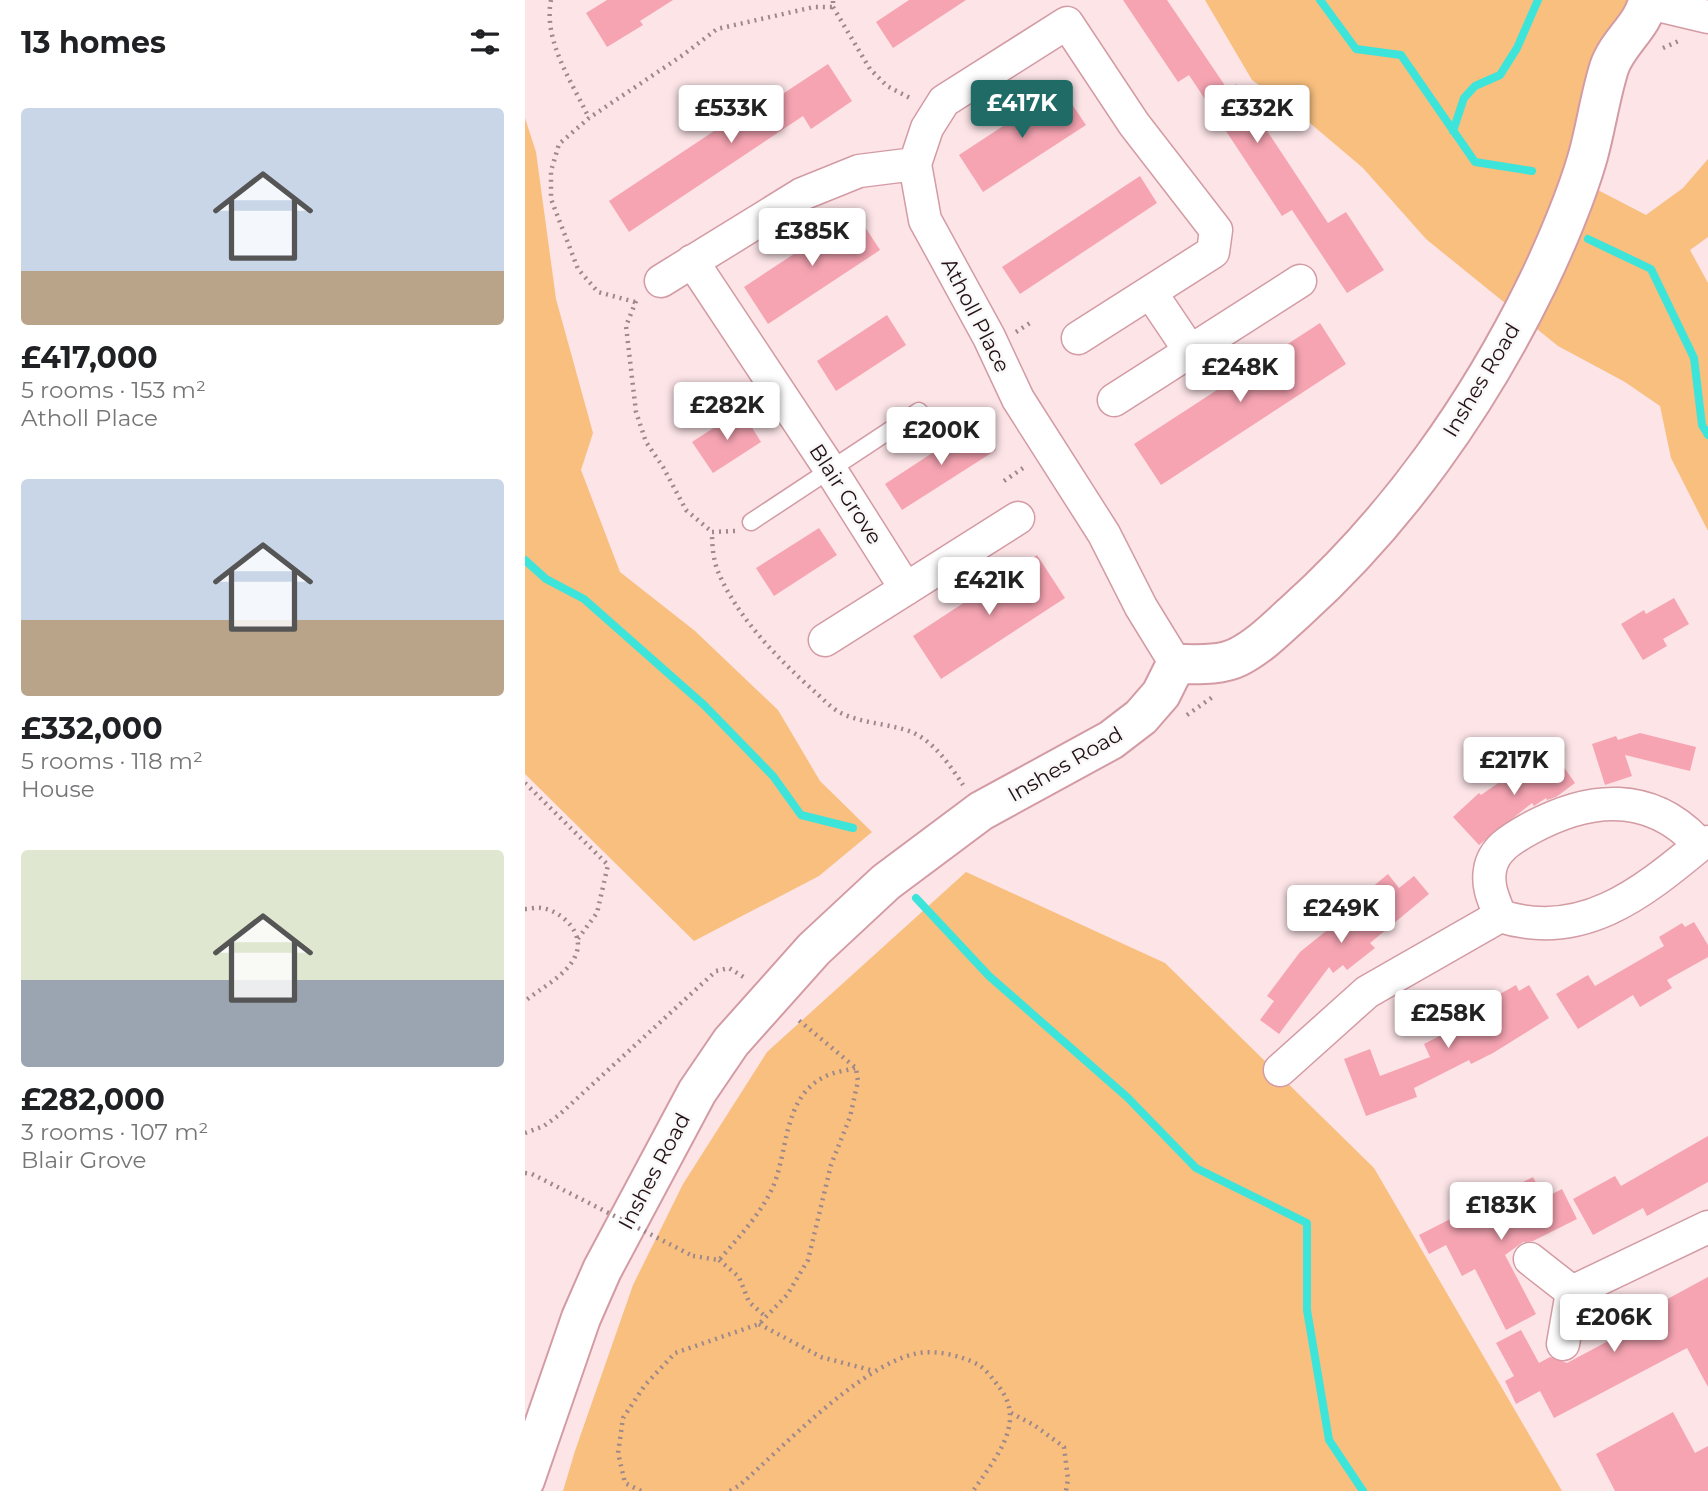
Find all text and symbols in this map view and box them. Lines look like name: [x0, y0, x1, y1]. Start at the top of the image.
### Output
icon: filters: [466, 23, 504, 61]
text: 13 homes: [21, 24, 166, 61]
pin: £417K: [973, 80, 1071, 140]
pin: £533K: [682, 86, 780, 145]
pin: £332K: [1208, 86, 1306, 145]
text: £417K: [987, 89, 1057, 117]
text: £533K: [695, 94, 767, 122]
text: £332K: [1221, 94, 1293, 122]
icon: home: [200, 153, 326, 279]
pin: £385K: [763, 208, 861, 268]
text: £385K: [775, 217, 849, 245]
street label: Atholl Place: [936, 254, 1016, 376]
street label: Inshes Road: [1437, 319, 1525, 441]
text: £417,000: [21, 339, 158, 376]
pin: £248K: [1191, 344, 1289, 404]
text: £248K: [1202, 353, 1278, 381]
text: 5 rooms · 153 m²: [21, 376, 206, 404]
pin: £282K: [678, 382, 776, 442]
text: £282K: [690, 391, 764, 419]
text: Atholl Place: [21, 404, 158, 432]
pin: £200K: [892, 407, 990, 467]
text: £200K: [903, 416, 979, 444]
street label: Blair Grove: [804, 439, 888, 549]
icon: home: [200, 524, 326, 650]
pin: £421K: [940, 558, 1038, 617]
text: £421K: [954, 566, 1024, 594]
text: £332,000: [21, 710, 163, 747]
street label: Inshes Road: [1003, 721, 1127, 807]
pin: £217K: [1465, 738, 1563, 797]
text: £217K: [1479, 746, 1549, 774]
text: 5 rooms · 118 m²: [21, 747, 203, 775]
text: House: [21, 775, 95, 803]
pin: £249K: [1292, 886, 1390, 945]
text: £249K: [1303, 894, 1379, 922]
icon: home: [200, 895, 326, 1021]
pin: £258K: [1399, 990, 1497, 1050]
text: £258K: [1411, 999, 1485, 1027]
text: £282,000: [21, 1081, 165, 1118]
street label: Inshes Road: [613, 1108, 695, 1234]
text: 3 rooms · 107 m²: [21, 1118, 208, 1146]
text: Blair Grove: [21, 1146, 146, 1174]
pin: £183K: [1452, 1182, 1550, 1242]
text: £183K: [1466, 1191, 1536, 1219]
pin: £206K: [1565, 1294, 1663, 1354]
text: £206K: [1576, 1303, 1652, 1331]

